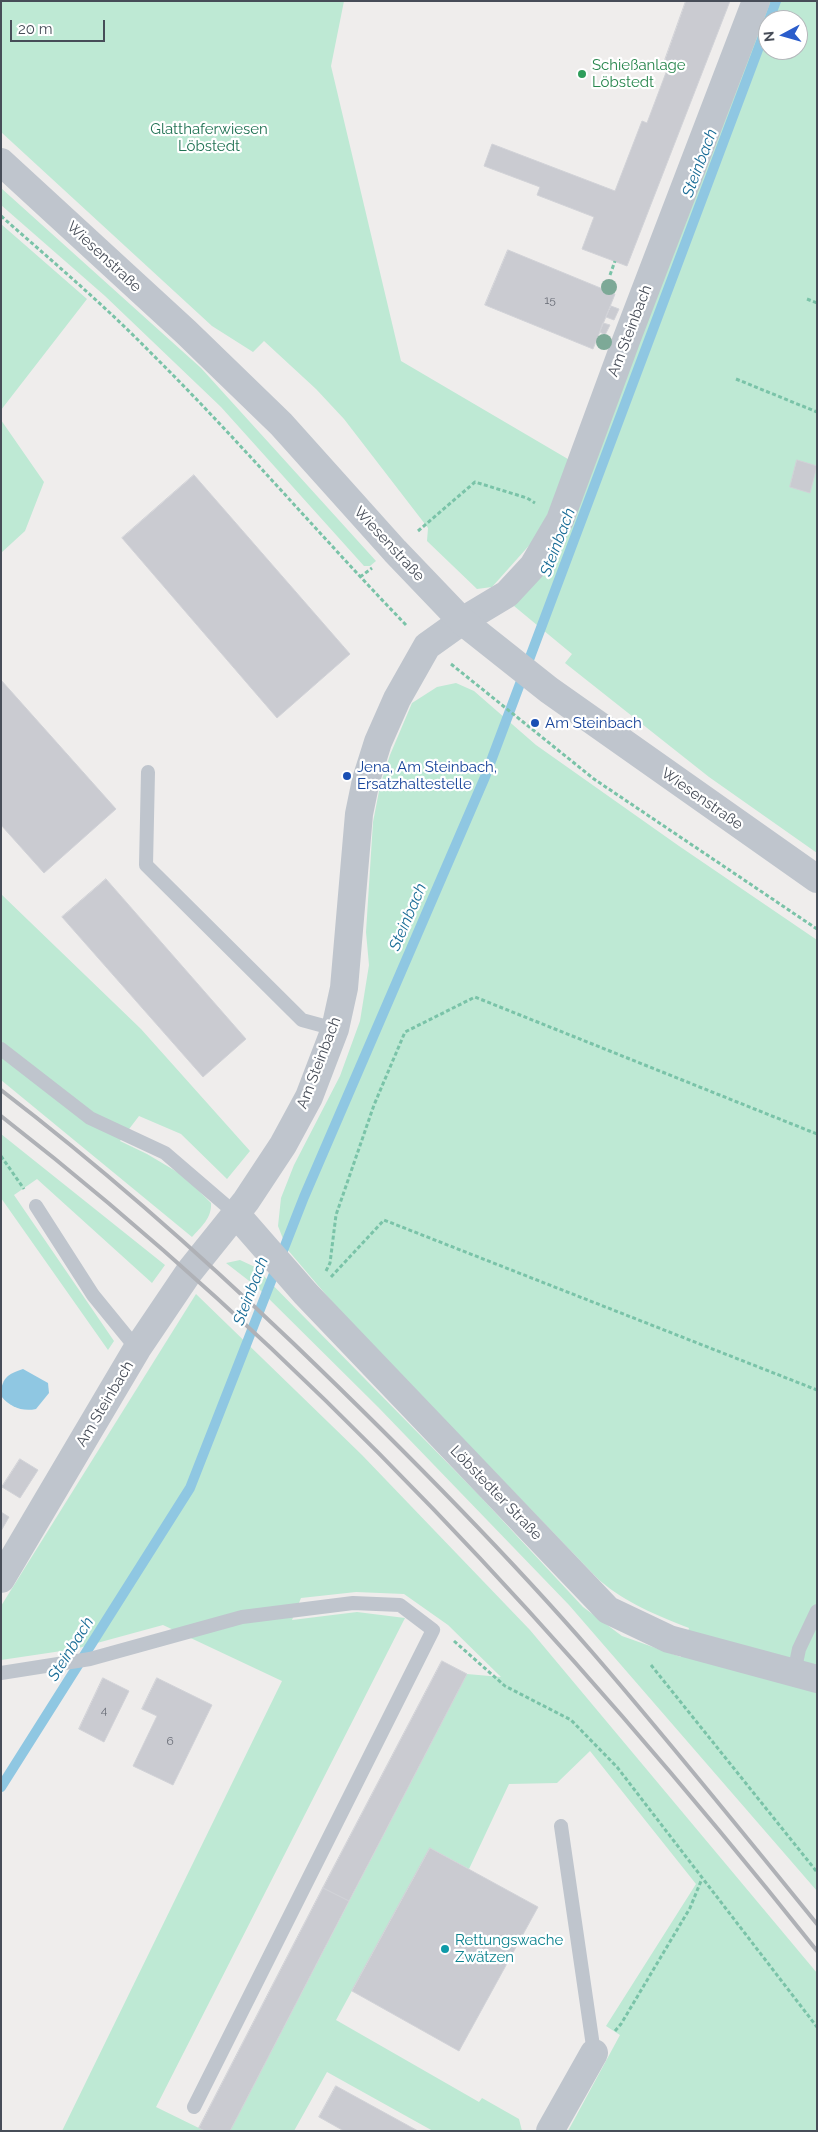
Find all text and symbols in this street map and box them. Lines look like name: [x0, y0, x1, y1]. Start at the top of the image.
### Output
scale bar: [12, 10, 108, 42]
north arrow: [758, 10, 808, 60]
text: 20 m: [18, 20, 53, 38]
text: N: [761, 30, 778, 43]
place label: Schießanlage Löbstedt: [592, 56, 686, 91]
marker: Schießanlage Löbstedt: [576, 68, 588, 80]
park label: Glatthaferwiesen Löbstedt: [150, 120, 268, 155]
water label: Steinbach: [678, 126, 722, 200]
street label: Wiesenstraße: [63, 218, 145, 296]
street label: Am Steinbach: [604, 283, 656, 379]
house number: 15: [544, 293, 556, 307]
street label: Wiesenstraße: [350, 503, 428, 585]
water label: Steinbach: [536, 505, 580, 579]
place label: Am Steinbach: [545, 714, 642, 732]
marker: Am Steinbach: [529, 717, 541, 729]
place label: Jena, Am Steinbach, Ersatzhaltestelle: [357, 758, 497, 793]
street label: Wiesenstraße: [658, 764, 746, 834]
marker: Jena, Am Steinbach, Ersatzhaltestelle: [341, 770, 353, 782]
water label: Steinbach: [385, 880, 431, 954]
street label: Am Steinbach: [293, 1015, 345, 1111]
water label: Steinbach: [229, 1254, 273, 1328]
street label: Am Steinbach: [72, 1358, 138, 1450]
street label: Löbstedter Straße: [446, 1442, 546, 1544]
water label: Steinbach: [44, 1614, 98, 1684]
house number: 4: [101, 1703, 107, 1717]
house number: 6: [166, 1734, 174, 1748]
place label: Rettungswache Zwätzen: [455, 1931, 563, 1966]
marker: Rettungswache Zwätzen: [439, 1943, 451, 1955]

